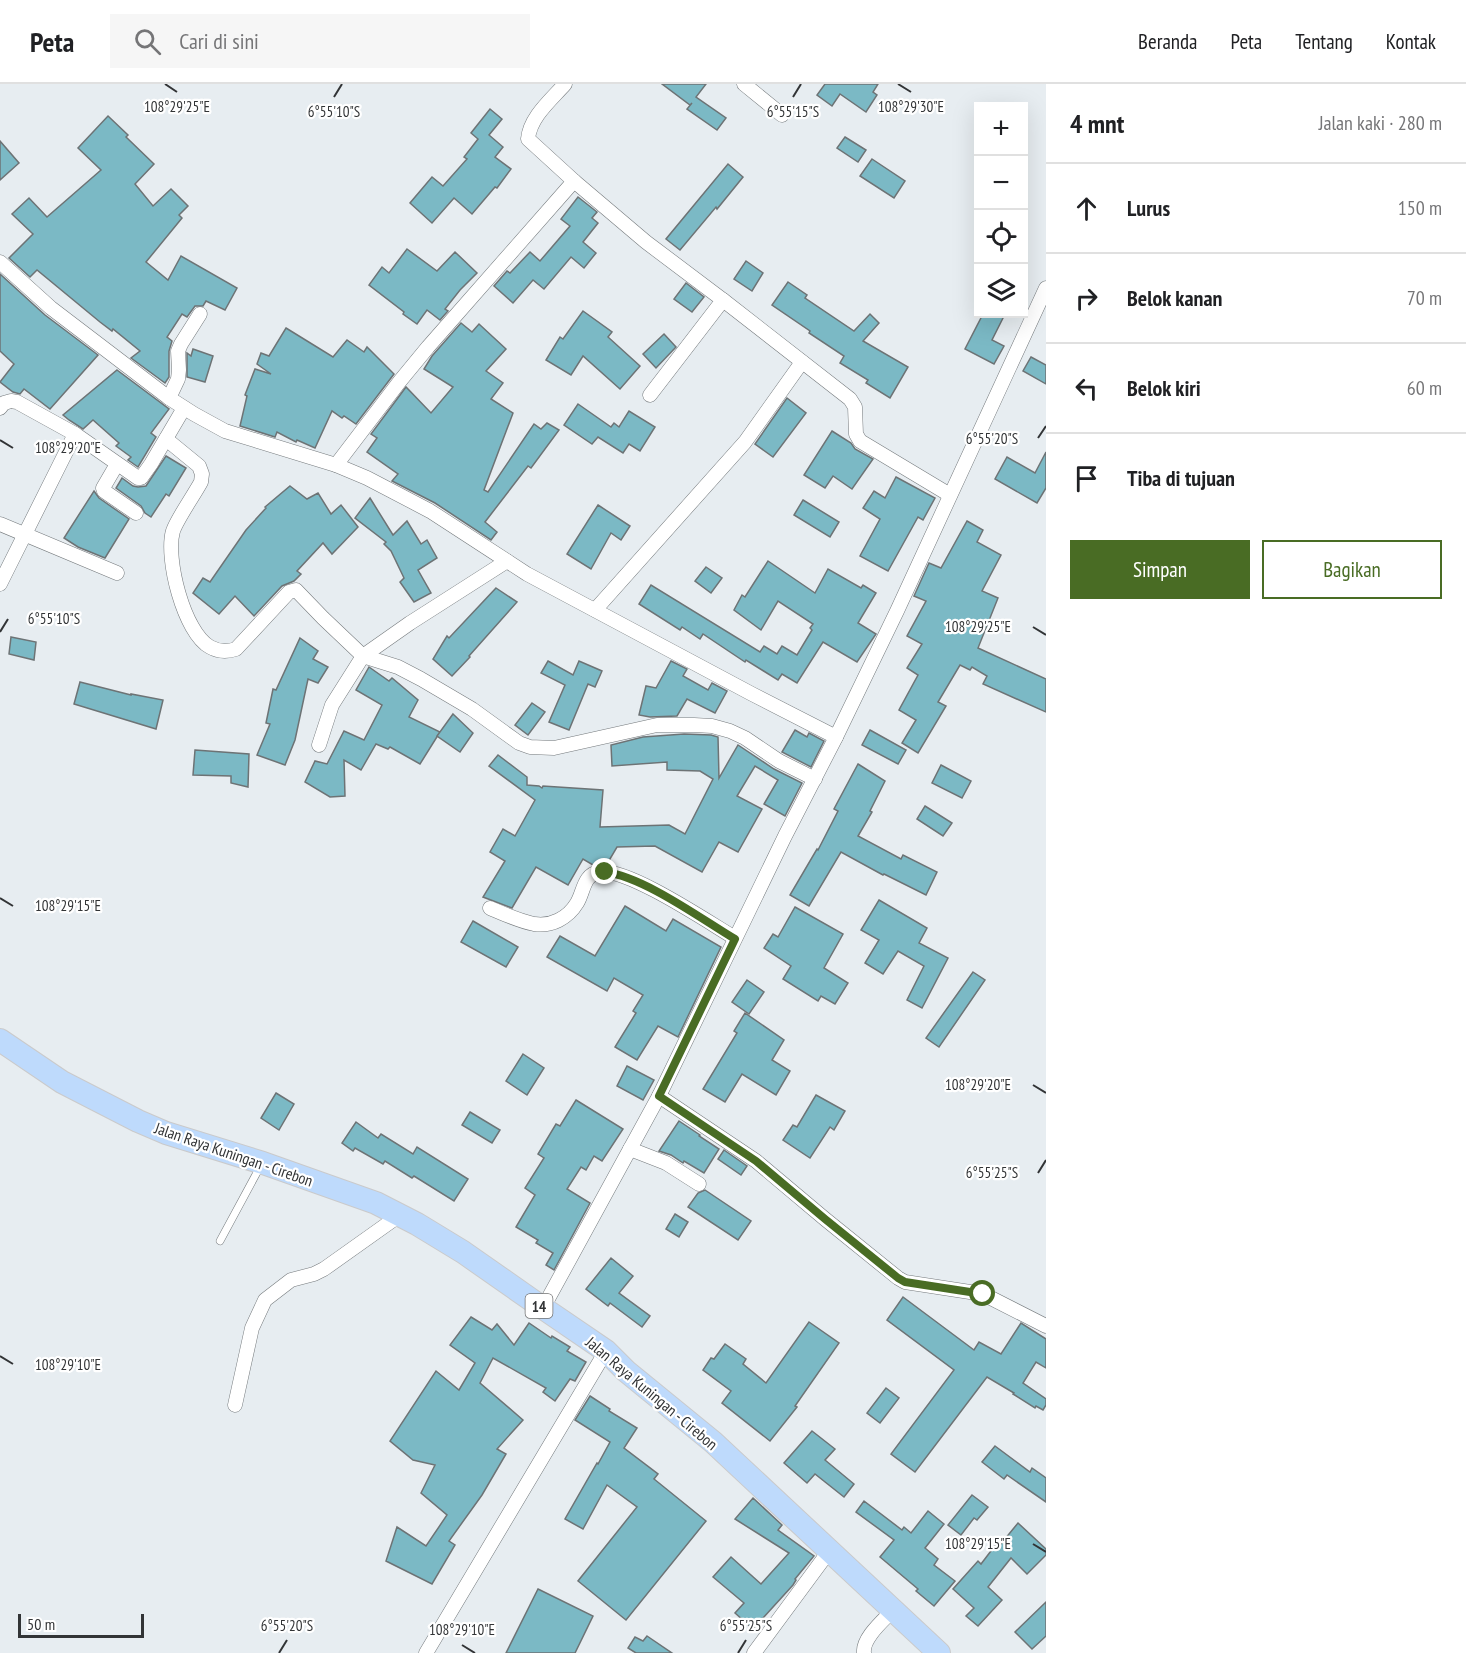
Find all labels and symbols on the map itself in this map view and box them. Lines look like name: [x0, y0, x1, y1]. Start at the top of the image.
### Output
text: 108°29'25"E: [144, 97, 210, 116]
text: 108°29'30"E: [878, 97, 944, 116]
text: 6°55'10"S: [308, 102, 360, 121]
text: 6°55'15"S: [767, 102, 819, 121]
text: 6°55'20"S: [966, 429, 1018, 448]
text: 108°29'20"E: [35, 438, 101, 457]
text: 6°55'10"S: [28, 609, 80, 628]
text: 108°29'25"E: [945, 617, 1011, 636]
route end: [591, 858, 617, 884]
text: 108°29'15"E: [35, 896, 101, 915]
text: 108°29'20"E: [945, 1075, 1011, 1094]
street label: Jalan Raya Kuningan - Cirebon: [151, 1117, 316, 1190]
text: 6°55'25"S: [966, 1163, 1018, 1182]
route start: [969, 1280, 995, 1306]
road number: 14: [526, 1294, 552, 1318]
street label: Jalan Raya Kuningan - Cirebon: [581, 1331, 722, 1454]
text: 108°29'10"E: [35, 1355, 101, 1374]
text: 108°29'15"E: [945, 1534, 1011, 1553]
scale bar: [18, 1611, 144, 1638]
text: 6°55'20"S: [261, 1616, 313, 1635]
text: 6°55'25"S: [720, 1616, 772, 1635]
text: 108°29'10"E: [429, 1620, 495, 1639]

